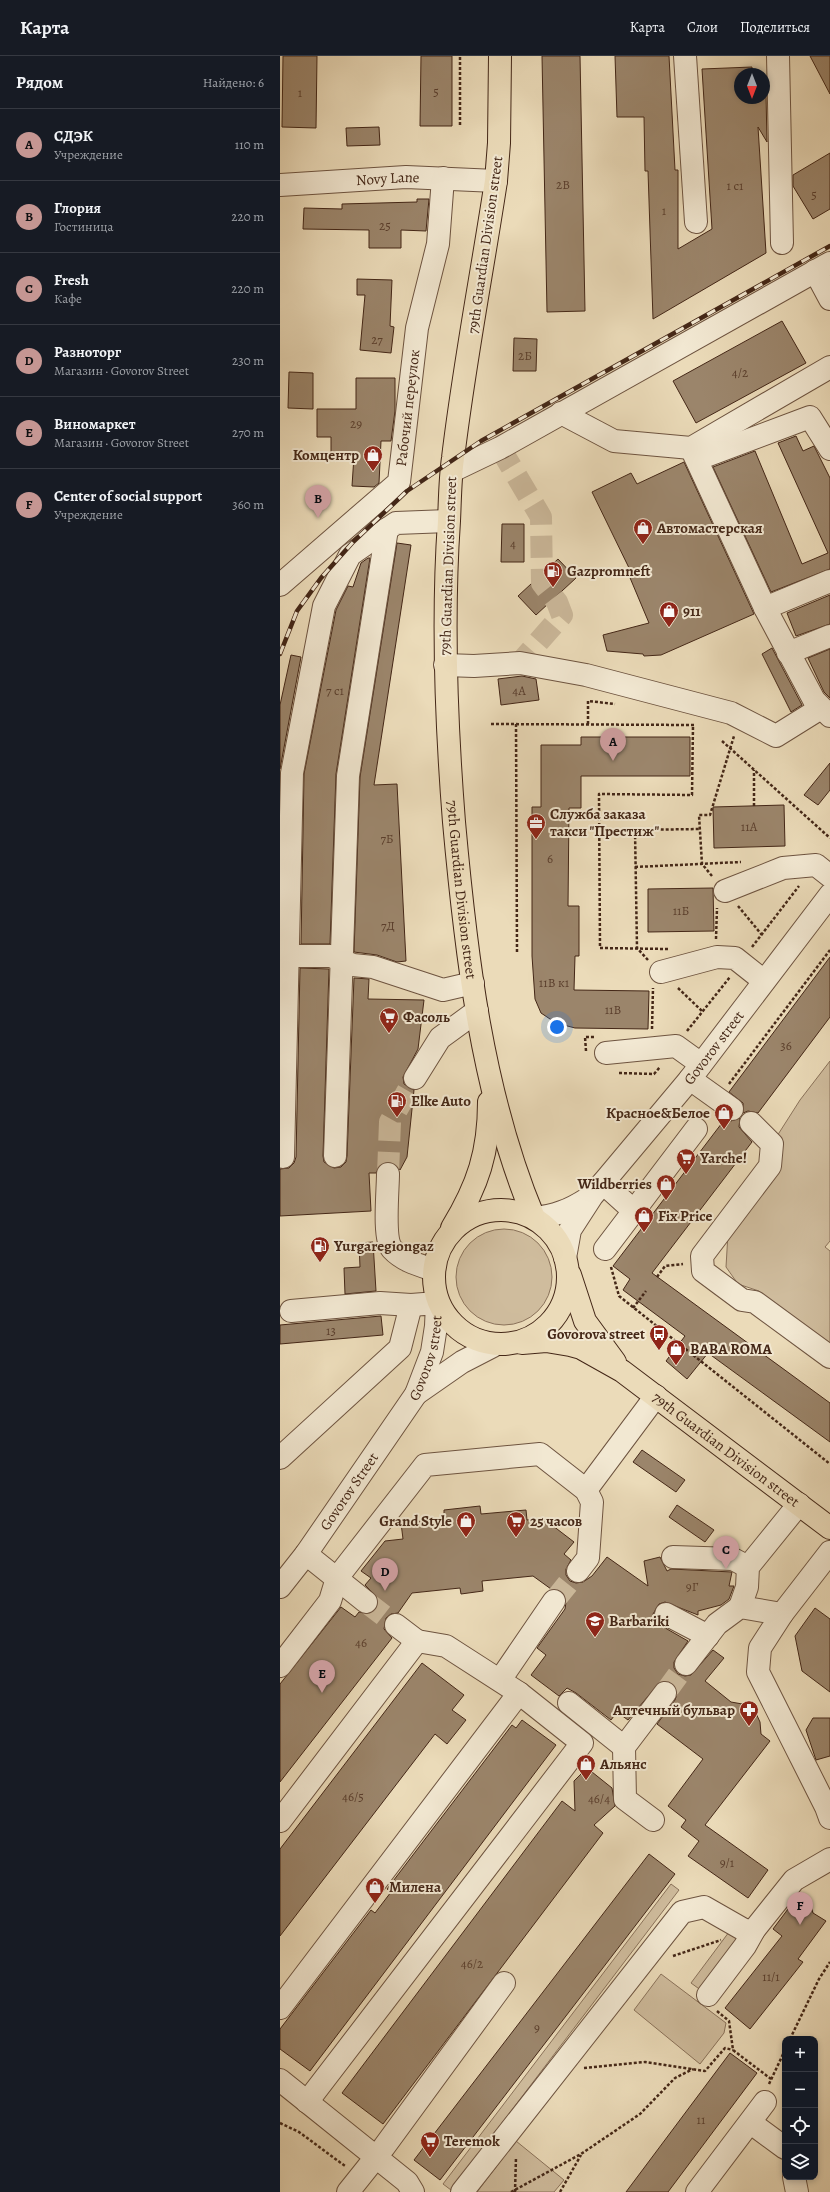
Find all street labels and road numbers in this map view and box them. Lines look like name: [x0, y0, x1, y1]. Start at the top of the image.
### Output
street label: 79th Guardian Division street: [463, 155, 507, 335]
street label: Novy Lane: [355, 167, 420, 190]
street label: Рабочий переулок: [391, 348, 424, 468]
street label: 79th Guardian Division street: [435, 476, 461, 656]
street label: 79th Guardian Division street: [442, 799, 482, 980]
street label: Govorov street: [679, 1006, 749, 1089]
street label: Govorov street: [404, 1315, 446, 1405]
street label: 79th Guardian Division street: [648, 1387, 804, 1512]
street label: Govorov Street: [315, 1448, 383, 1534]

